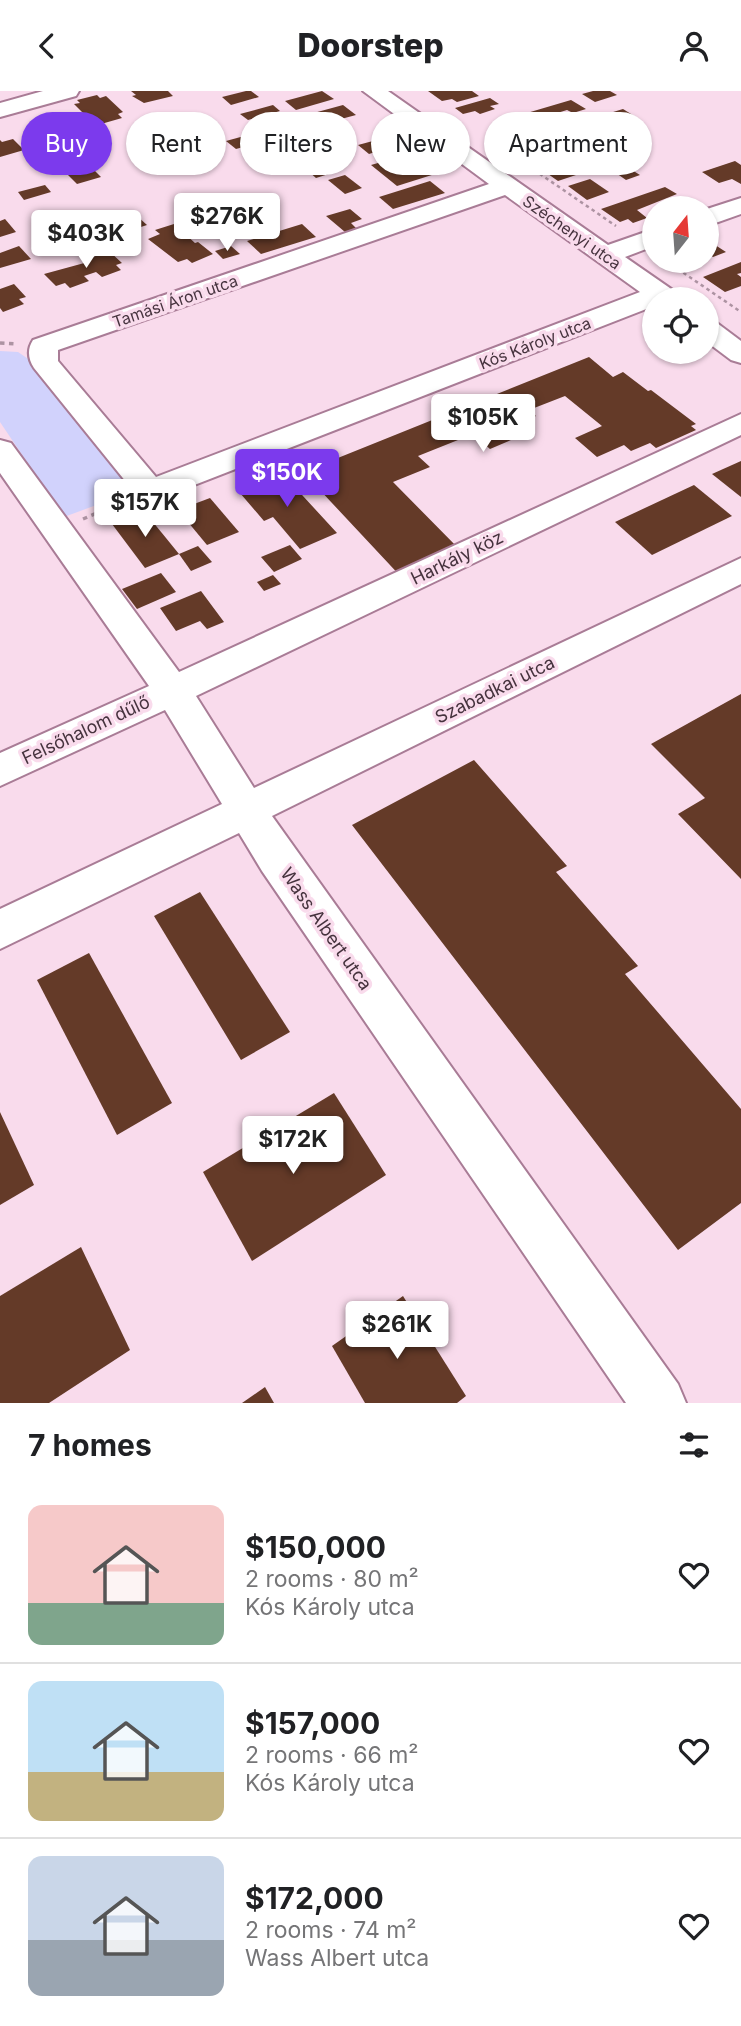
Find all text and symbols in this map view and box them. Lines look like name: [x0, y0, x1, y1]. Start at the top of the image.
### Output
text: Doorstep: [297, 26, 444, 65]
icon: back: [28, 27, 66, 65]
icon: person: [675, 27, 713, 65]
chip: Buy: [21, 112, 112, 175]
chip: Rent: [126, 112, 226, 175]
chip: Filters: [240, 112, 357, 175]
chip: New: [371, 112, 470, 175]
chip: Apartment: [484, 112, 652, 175]
street label: Széchenyi utca: [519, 191, 625, 273]
pin: $276K: [178, 193, 276, 253]
north arrow: [642, 196, 719, 273]
map controls: [642, 196, 719, 364]
text: $276K: [190, 202, 264, 230]
pin: $403K: [37, 211, 135, 270]
text: $403K: [47, 219, 125, 247]
street label: Tamási Áron utca: [110, 270, 240, 332]
button: locate: [642, 287, 719, 364]
street label: Kós Károly utca: [476, 313, 594, 373]
pin: $105K: [434, 395, 532, 454]
text: $105K: [447, 403, 519, 431]
pin: $150K: [238, 449, 336, 509]
text: $150K: [251, 458, 323, 486]
pin: $157K: [96, 479, 194, 539]
text: $157K: [110, 488, 180, 516]
street label: Harkály köz: [407, 526, 506, 589]
street label: Szabadkai utca: [432, 652, 558, 728]
street label: Felsőhalom dűlő: [19, 691, 153, 768]
street label: Wass Albert utca: [276, 864, 376, 994]
pin: $172K: [244, 1117, 342, 1176]
text: $172K: [258, 1125, 328, 1153]
pin: $261K: [348, 1301, 446, 1361]
text: $261K: [362, 1310, 432, 1338]
icon: filters: [675, 1426, 713, 1464]
text: 7 homes: [28, 1427, 152, 1463]
text: $150,000: [245, 1529, 386, 1565]
icon: home: [84, 1533, 168, 1617]
icon: heart: [675, 1556, 713, 1594]
text: 2 rooms · 80 m²: [245, 1565, 419, 1593]
text: Kós Károly utca: [245, 1593, 415, 1621]
text: $157,000: [245, 1705, 380, 1741]
icon: home: [84, 1709, 168, 1793]
icon: heart: [675, 1732, 713, 1770]
text: 2 rooms · 66 m²: [245, 1741, 419, 1769]
text: Kós Károly utca: [245, 1769, 415, 1797]
text: $172,000: [245, 1880, 384, 1916]
icon: home: [84, 1884, 168, 1968]
icon: heart: [675, 1907, 713, 1945]
text: 2 rooms · 74 m²: [245, 1916, 417, 1944]
text: Wass Albert utca: [245, 1944, 429, 1972]

